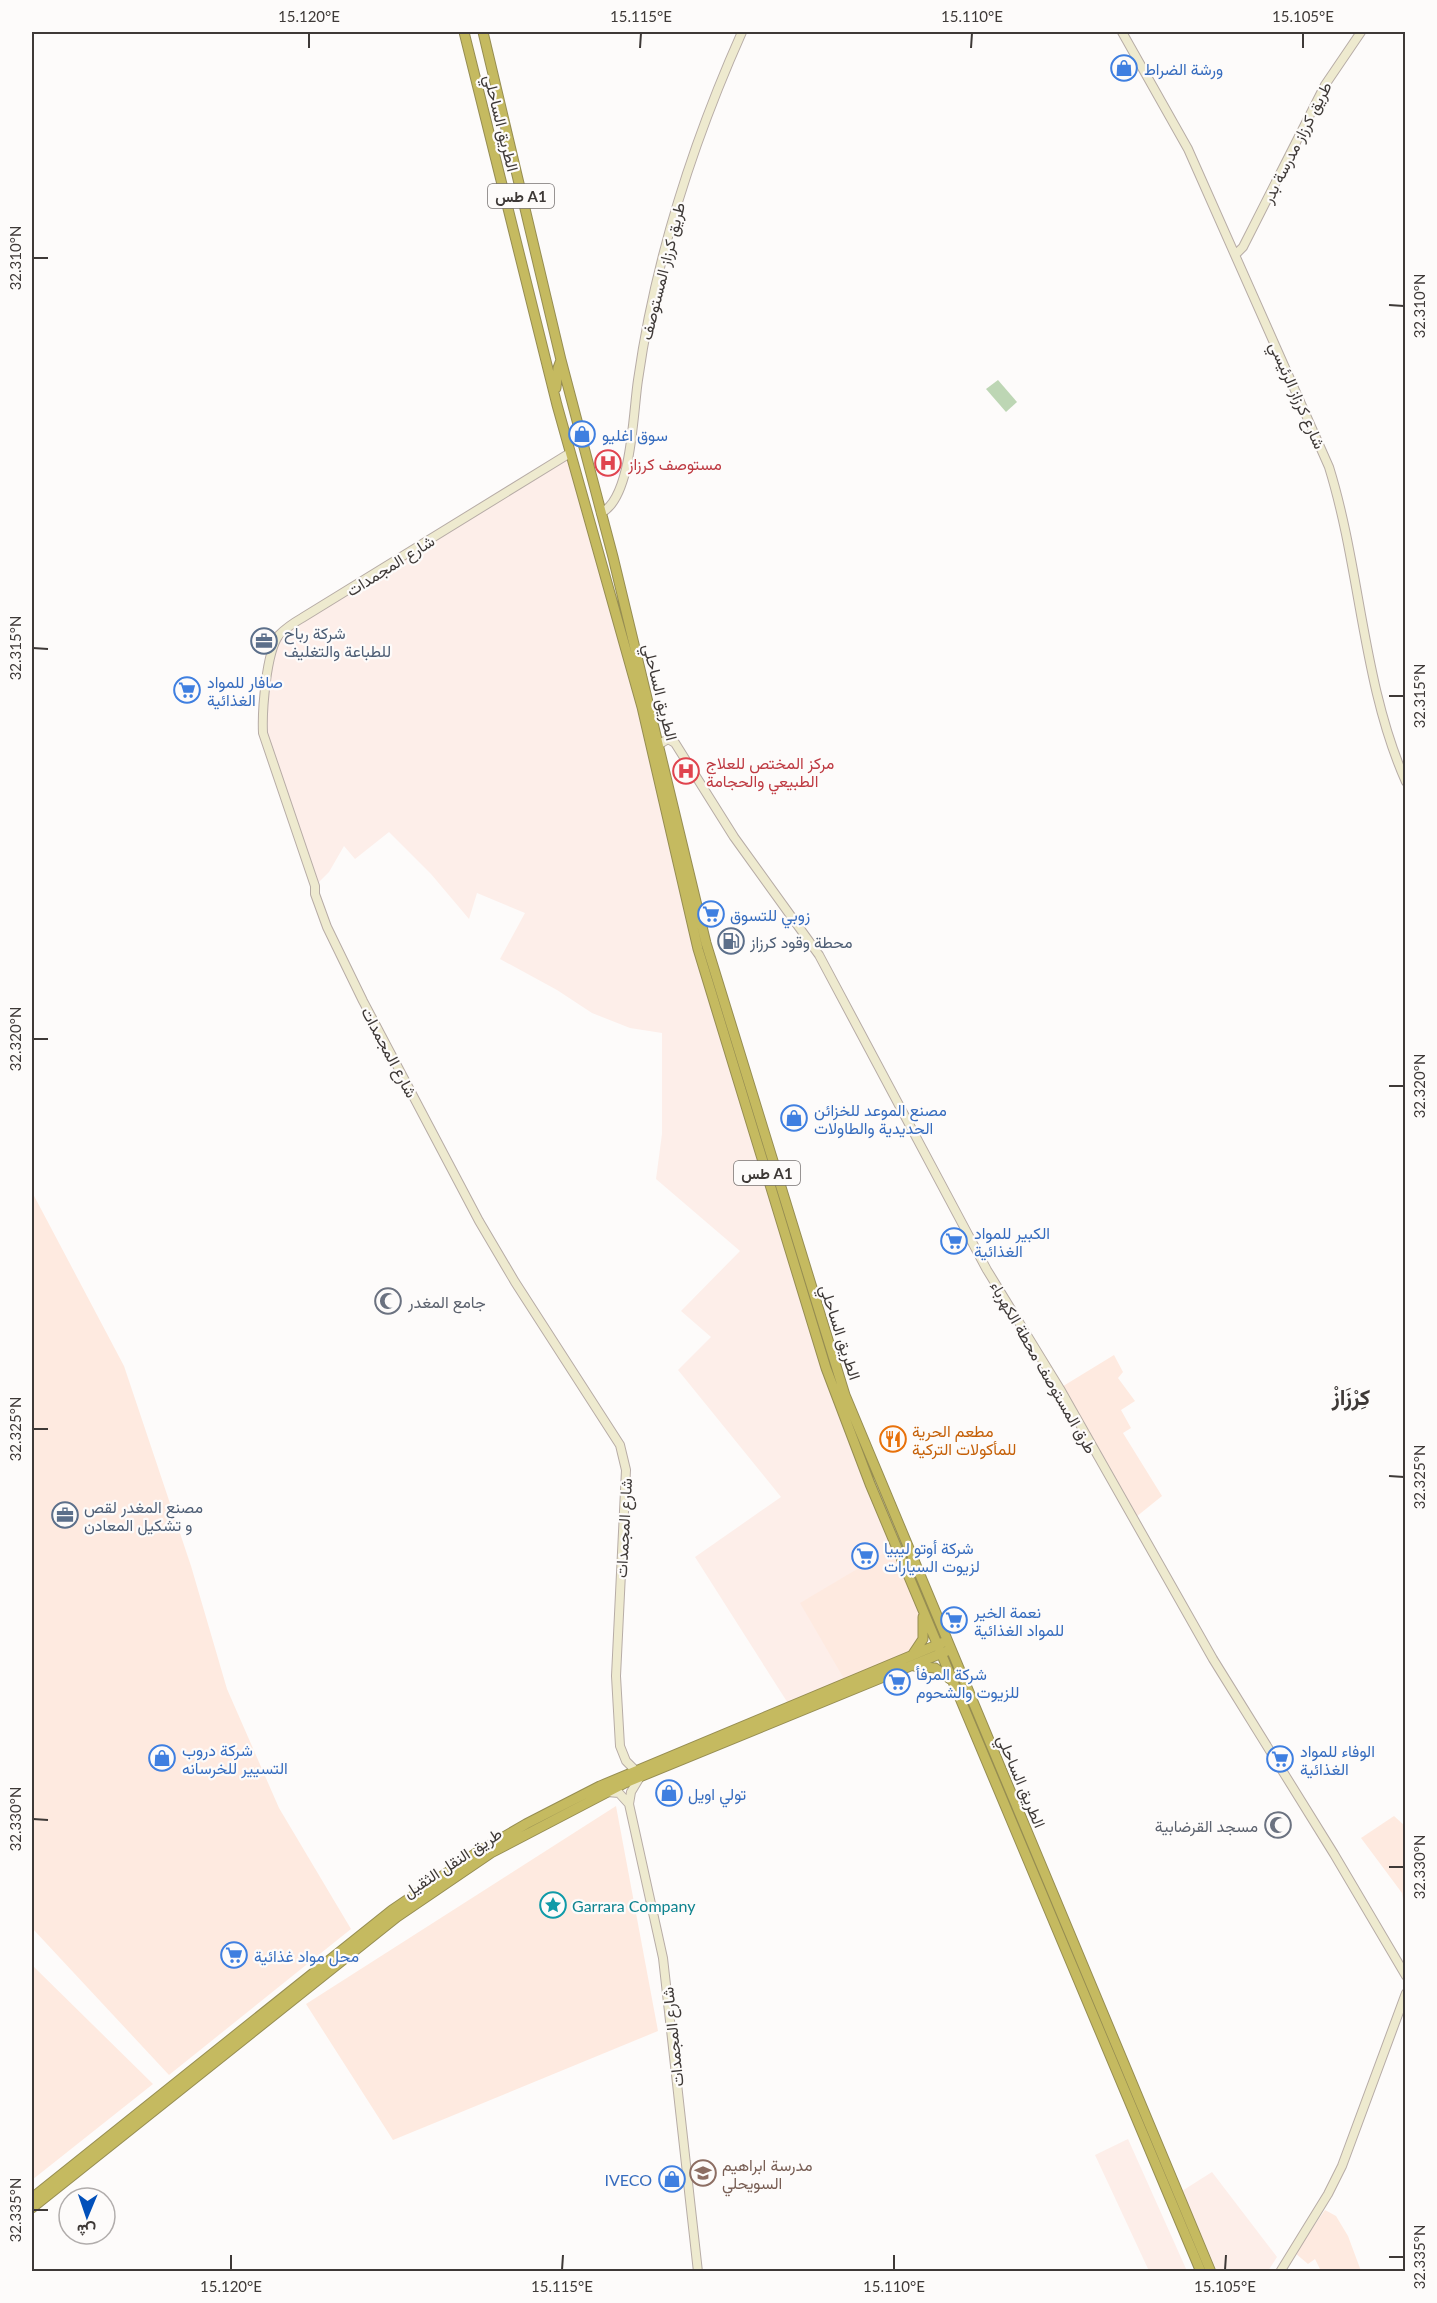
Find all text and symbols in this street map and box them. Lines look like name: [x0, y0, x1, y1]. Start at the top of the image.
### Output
text: 15.120°E: [278, 7, 340, 25]
text: 15.115°E: [610, 7, 672, 25]
text: 15.110°E: [941, 7, 1003, 25]
text: 15.105°E: [1272, 7, 1334, 25]
shop icon: ورشة الضراط: [1109, 53, 1139, 83]
place label: ورشة الضراط: [1144, 59, 1223, 80]
street label: الطريق الساحلي: [476, 73, 523, 174]
street label: طريق كرزاز مدرسة بدر: [1257, 78, 1337, 208]
road number: طس A1: [488, 184, 554, 208]
street label: طريق كرزاز المستوصف: [636, 200, 690, 342]
text: 32.310°N: [6, 226, 24, 290]
text: 32.310°N: [1410, 274, 1428, 338]
street label: شارع كرزاز الرئيسي: [1261, 339, 1330, 453]
shop icon: سوق اغليو: [567, 419, 597, 449]
place label: سوق اغليو: [602, 425, 668, 446]
hospital icon: مستوصف كرزاز: [593, 448, 623, 478]
place label: مستوصف كرزاز: [627, 454, 722, 475]
street label: شارع المجمدات: [343, 530, 439, 602]
text: 32.315°N: [6, 616, 24, 680]
place label: شركة رباح للطباعة والتغليف: [284, 623, 391, 662]
office icon: شركة رباح للطباعة والتغليف: [249, 626, 279, 656]
street label: الطريق الساحلي: [635, 642, 682, 743]
text: 32.315°N: [1410, 664, 1428, 728]
place label: صافار للمواد الغذائية: [207, 672, 283, 710]
supermarket icon: صافار للمواد الغذائية: [172, 675, 202, 705]
place label: مركز المختص للعلاج الطبيعي والحجامة: [706, 753, 834, 795]
hospital icon: مركز المختص للعلاج الطبيعي والحجامة: [671, 756, 701, 786]
supermarket icon: زوبي للتسوق: [696, 899, 726, 929]
place label: زوبي للتسوق: [730, 905, 810, 929]
fuel station icon: محطة وقود كرزاز: [716, 926, 746, 956]
place label: محطة وقود كرزاز: [749, 932, 853, 953]
street label: شارع المجمدات: [355, 1003, 422, 1102]
text: 32.320°N: [6, 1007, 24, 1071]
text: 32.320°N: [1410, 1054, 1428, 1118]
place label: مصنع الموعد للخزائن الحديدية والطاولات: [814, 1100, 947, 1139]
shop icon: مصنع الموعد للخزائن الحديدية والطاولات: [779, 1103, 809, 1133]
road number: طس A1: [734, 1161, 800, 1185]
place label: الكبير للمواد الغذائية: [974, 1223, 1050, 1261]
supermarket icon: الكبير للمواد الغذائية: [939, 1226, 969, 1256]
street label: طرق المستوصف محطة الكهرباء: [985, 1277, 1101, 1458]
street label: الطريق الساحلي: [812, 1282, 865, 1384]
mosque icon: جامع المغدر: [373, 1286, 403, 1316]
place label: جامع المغدر: [407, 1292, 486, 1314]
district label: كِرْزَازْ: [1331, 1383, 1370, 1411]
text: 32.325°N: [6, 1397, 24, 1461]
place label: مطعم الحرية للمأكولات التركية: [912, 1421, 1016, 1460]
restaurant icon: مطعم الحرية للمأكولات التركية: [878, 1424, 908, 1454]
text: 32.325°N: [1410, 1445, 1428, 1509]
street label: شارع المجمدات: [611, 1478, 638, 1579]
place label: مصنع المغدر لقص و تشكيل المعادن: [84, 1497, 203, 1536]
office icon: مصنع المغدر لقص و تشكيل المعادن: [50, 1500, 80, 1530]
place label: شركة أوتو ليبيا لزيوت السيارات: [884, 1538, 980, 1577]
supermarket icon: شركة أوتو ليبيا لزيوت السيارات: [850, 1541, 880, 1571]
place label: نعمة الخير للمواد الغذائية: [973, 1602, 1064, 1641]
supermarket icon: نعمة الخير للمواد الغذائية: [939, 1605, 969, 1635]
place label: شركة المرفأ للزيوت والشحوم: [916, 1664, 1019, 1703]
supermarket icon: شركة المرفأ للزيوت والشحوم: [882, 1667, 912, 1697]
street label: الطريق الساحلي: [989, 1732, 1050, 1832]
place label: شركة دروب التسيير للخرسانه: [182, 1740, 288, 1779]
place label: الوفاء للمواد الغذائية: [1300, 1741, 1375, 1779]
shop icon: شركة دروب التسيير للخرسانه: [147, 1743, 177, 1773]
supermarket icon: الوفاء للمواد الغذائية: [1265, 1744, 1295, 1774]
shop icon: تولي اويل: [654, 1778, 684, 1808]
place label: تولي اويل: [688, 1784, 746, 1808]
text: 32.330°N: [6, 1787, 24, 1851]
mosque icon: مسجد القرضابية: [1263, 1810, 1293, 1840]
place label: مسجد القرضابية: [1155, 1816, 1258, 1837]
street label: طريق النقل الثقيل: [399, 1823, 506, 1903]
text: 32.330°N: [1410, 1835, 1428, 1899]
place icon: Garrara Company: [538, 1890, 568, 1920]
place label: Garrara Company: [572, 1896, 696, 1915]
supermarket icon: محل مواد غذائية: [219, 1940, 249, 1970]
place label: محل مواد غذائية: [254, 1946, 359, 1967]
street label: شارع المجمدات: [657, 1986, 690, 2088]
place label: مدرسة ابراهيم السويحلي: [722, 2155, 813, 2197]
school or university icon: مدرسة ابراهيم السويحلي: [688, 2158, 718, 2188]
shop icon: IVECO: [657, 2164, 687, 2194]
place label: IVECO: [604, 2170, 652, 2189]
text: 32.335°N: [6, 2178, 24, 2242]
north arrow: [57, 2186, 117, 2246]
text: ش: [77, 2221, 96, 2241]
text: 32.335°N: [1410, 2225, 1428, 2289]
text: 15.120°E: [200, 2277, 262, 2295]
text: 15.115°E: [531, 2277, 593, 2295]
text: 15.110°E: [863, 2277, 925, 2295]
text: 15.105°E: [1194, 2277, 1256, 2295]

